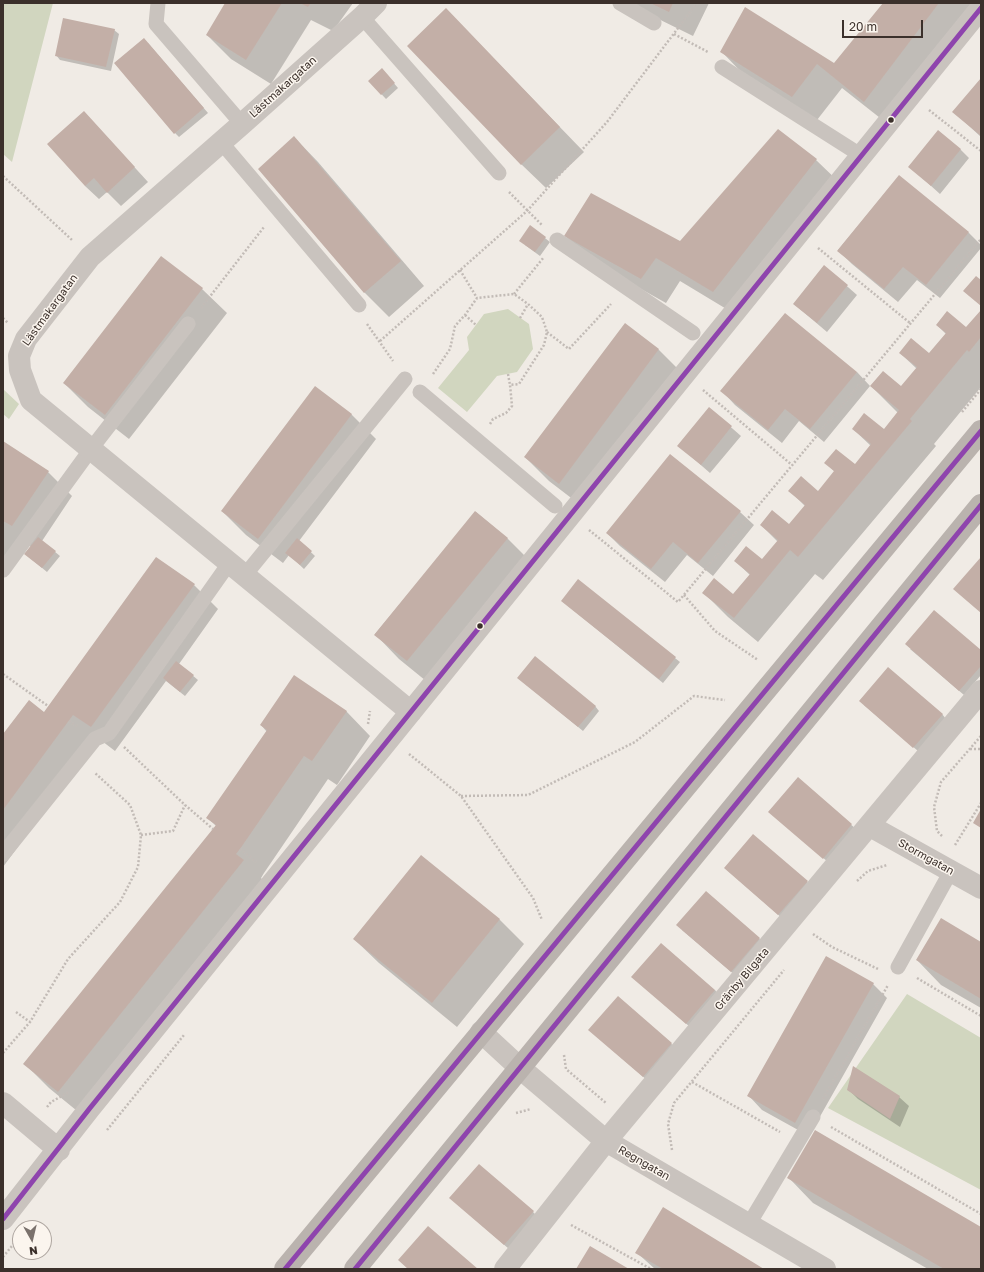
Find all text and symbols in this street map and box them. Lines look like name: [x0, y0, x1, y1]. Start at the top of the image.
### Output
scale bar: [844, 12, 925, 38]
text: 20 m: [849, 19, 877, 34]
street label: Lästmakargatan: [247, 53, 319, 121]
unlabelled marker: [886, 115, 896, 125]
street label: Lästmakargatan: [20, 272, 80, 348]
unlabelled marker: [475, 621, 485, 631]
street label: Stormgatan: [896, 836, 956, 878]
street label: Gränby Bilgata: [712, 945, 772, 1013]
street label: Regngatan: [616, 1143, 672, 1183]
north arrow: [12, 1220, 52, 1260]
text: N: [29, 1244, 39, 1258]

